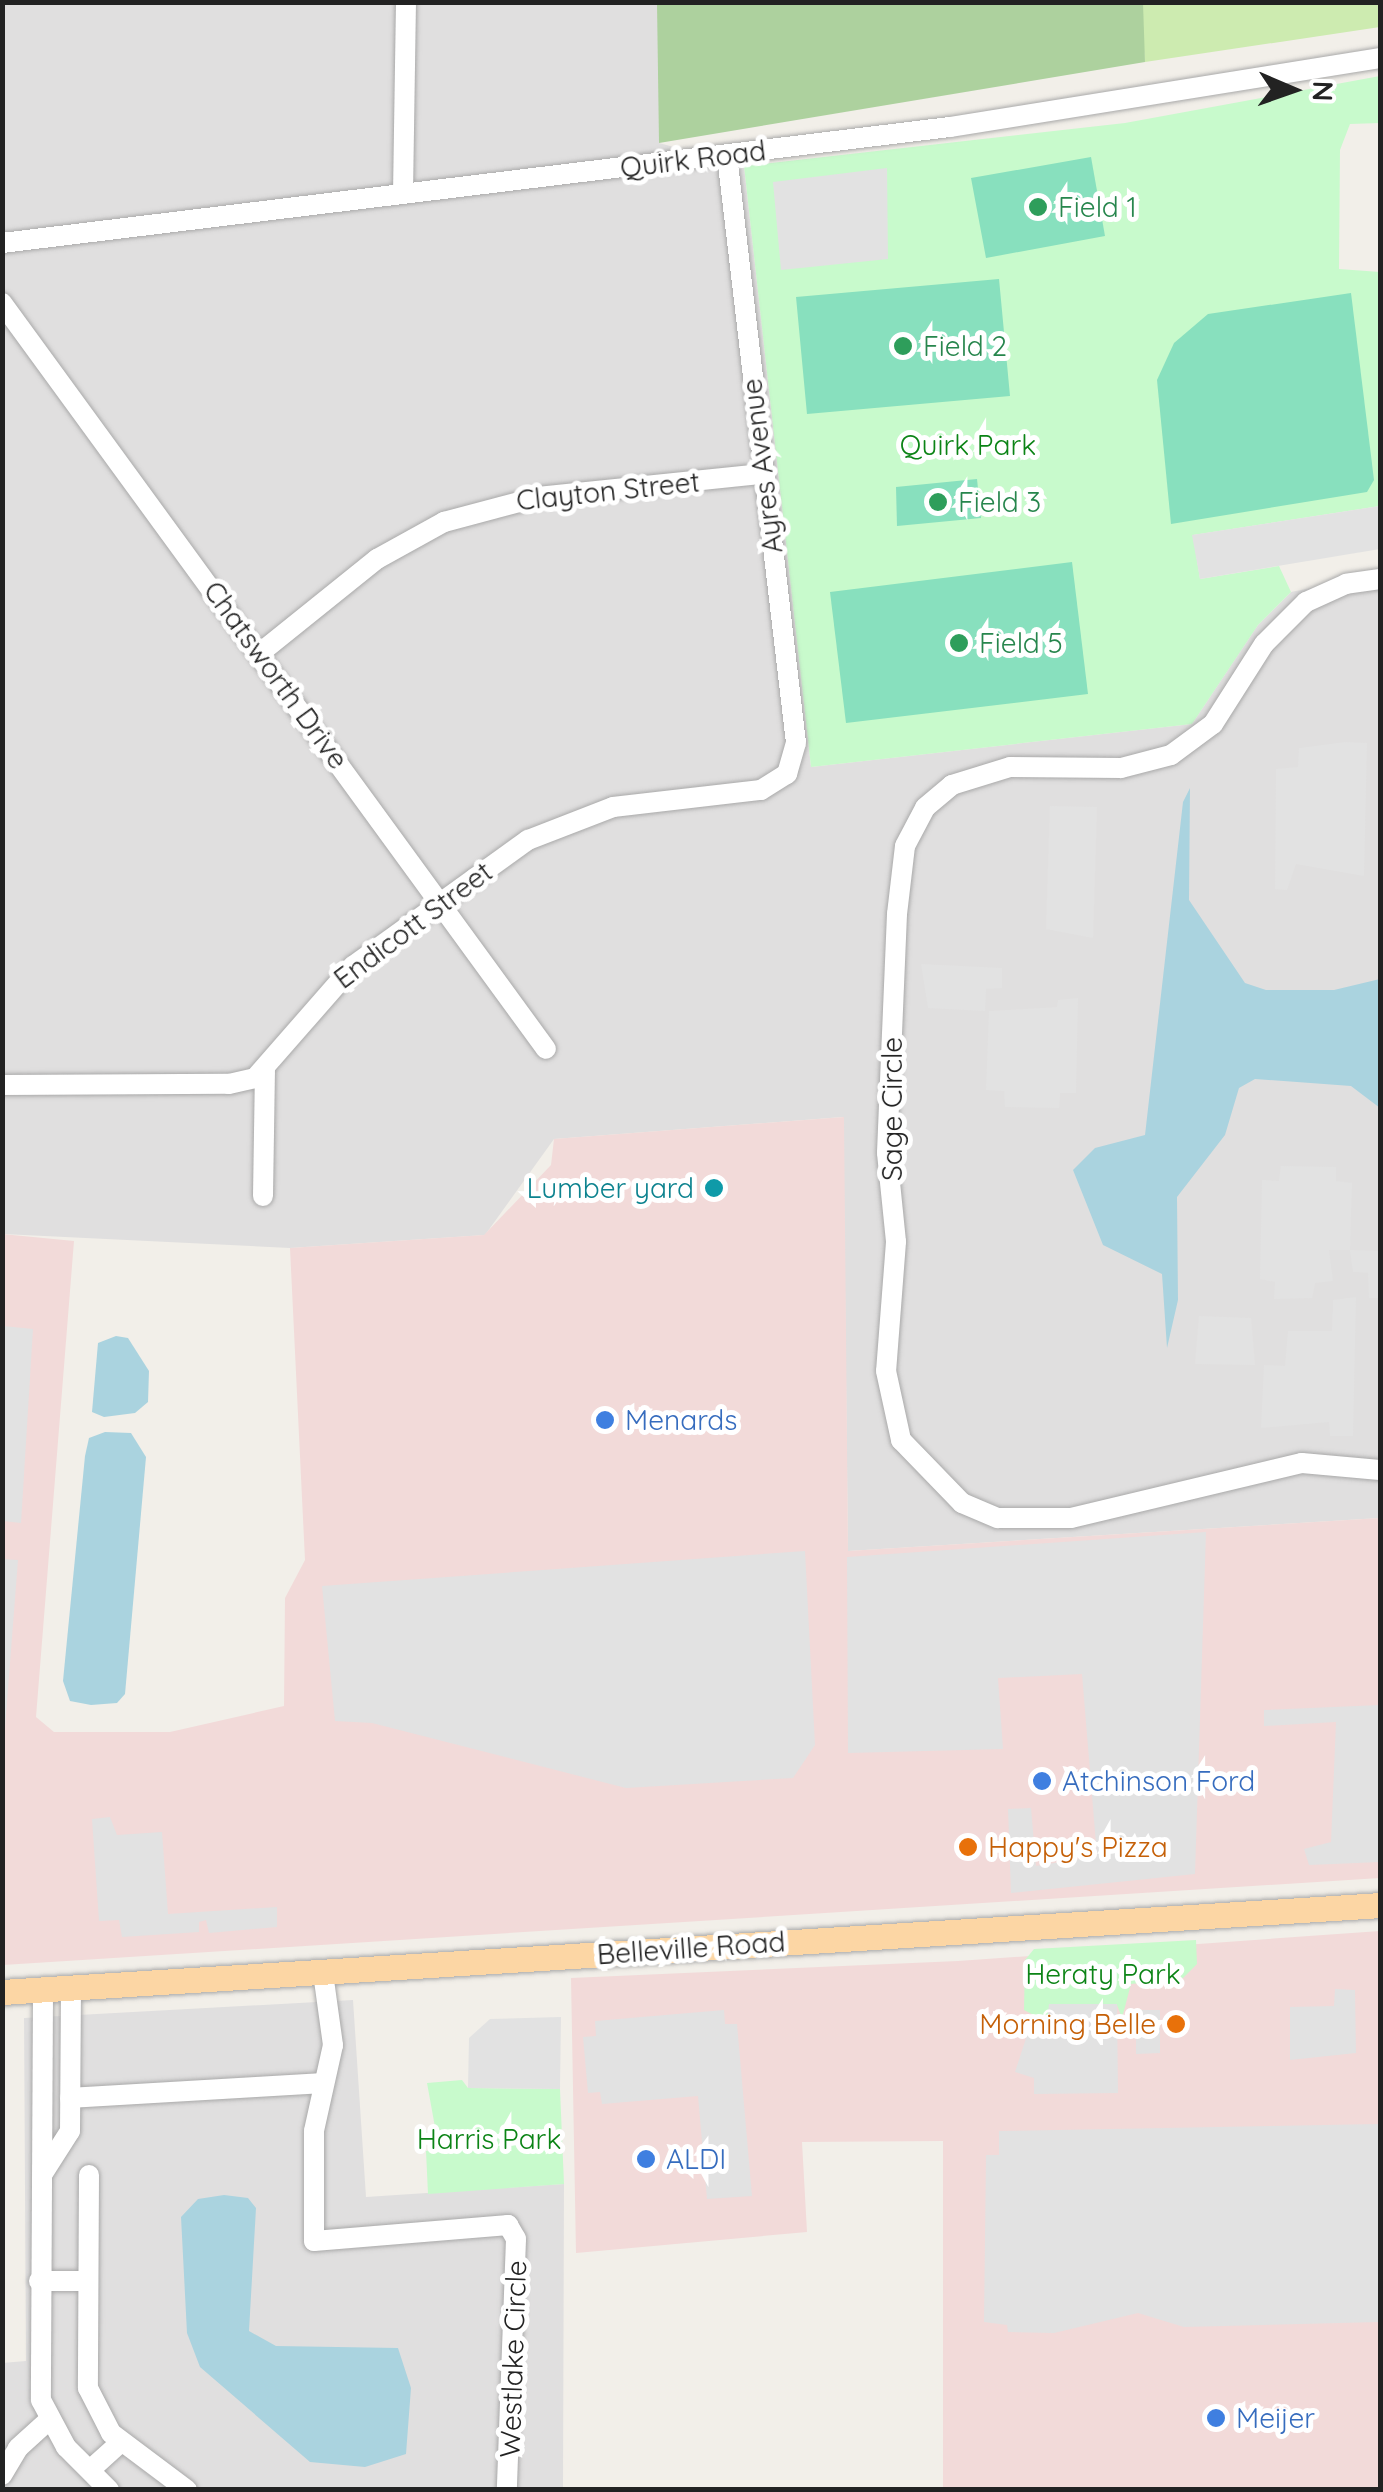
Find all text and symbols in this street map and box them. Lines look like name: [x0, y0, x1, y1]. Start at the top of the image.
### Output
north arrow: [1243, 40, 1343, 140]
text: N: [1306, 80, 1341, 102]
street label: Quirk Road: [618, 133, 768, 185]
place label: Field 1: [1058, 190, 1137, 224]
marker: Field 1: [1027, 196, 1049, 218]
place label: Field 2: [923, 329, 1007, 363]
marker: Field 2: [892, 335, 914, 357]
street label: Ayres Avenue: [735, 377, 789, 555]
park label: Quirk Park: [900, 428, 1036, 462]
street label: Clayton Street: [515, 465, 701, 517]
place label: Field 3: [958, 485, 1041, 519]
marker: Field 3: [927, 491, 949, 513]
street label: Chatsworth Drive: [197, 575, 355, 775]
place label: Field 5: [979, 626, 1063, 660]
marker: Field 5: [948, 632, 970, 654]
street label: Endicott Street: [327, 855, 499, 995]
street label: Sage Circle: [875, 1037, 909, 1181]
place label: Lumber yard: [526, 1171, 694, 1205]
marker: Lumber yard: [703, 1177, 725, 1199]
place label: Menards: [625, 1403, 737, 1437]
marker: Menards: [594, 1409, 616, 1431]
place label: Atchinson Ford: [1062, 1764, 1255, 1798]
marker: Atchinson Ford: [1031, 1770, 1053, 1792]
place label: Happy's Pizza: [988, 1830, 1168, 1864]
marker: Happy's Pizza: [957, 1836, 979, 1858]
street label: Belleville Road: [596, 1925, 786, 1971]
park label: Heraty Park: [1025, 1957, 1181, 1991]
place label: Morning Belle: [979, 2007, 1156, 2041]
marker: Morning Belle: [1165, 2013, 1187, 2035]
park label: Harris Park: [417, 2122, 561, 2156]
place label: ALDI: [666, 2142, 726, 2176]
marker: ALDI: [635, 2148, 657, 2170]
street label: Westlake Circle: [493, 2260, 533, 2458]
place label: Meijer: [1236, 2401, 1315, 2435]
marker: Meijer: [1205, 2407, 1227, 2429]

